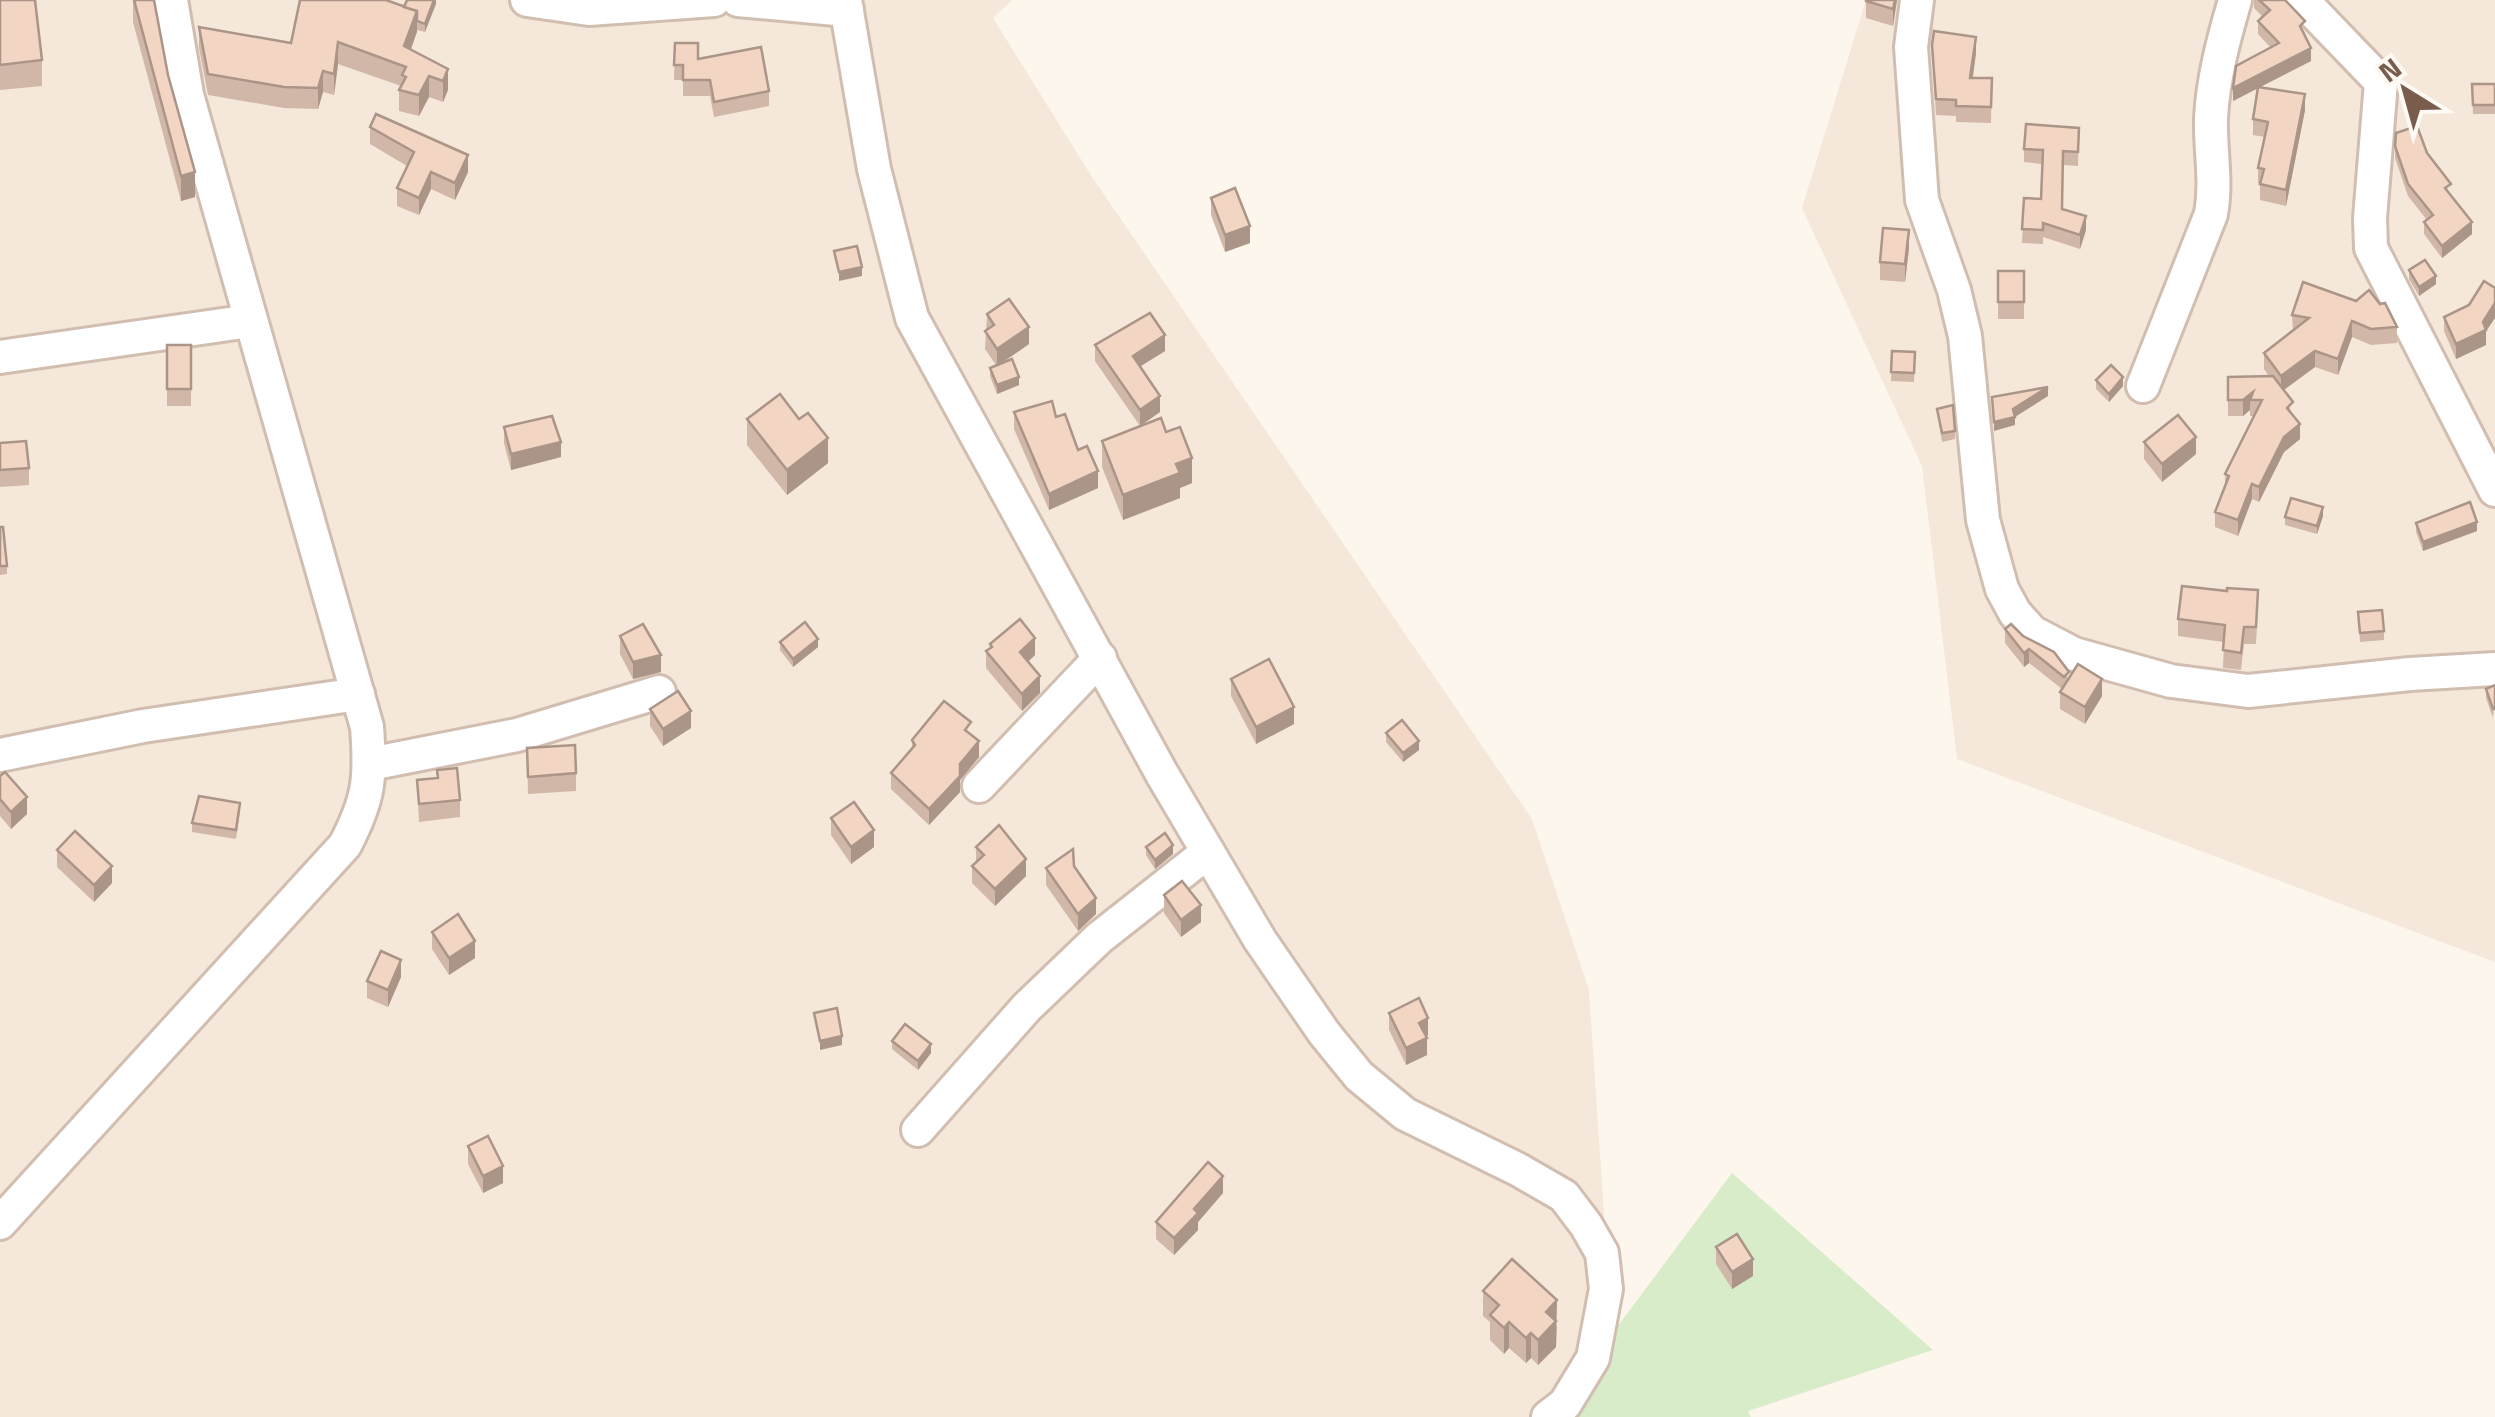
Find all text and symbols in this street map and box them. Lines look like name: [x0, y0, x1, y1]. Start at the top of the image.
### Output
north arrow: [2355, 40, 2455, 140]
text: N: [2369, 47, 2410, 93]

